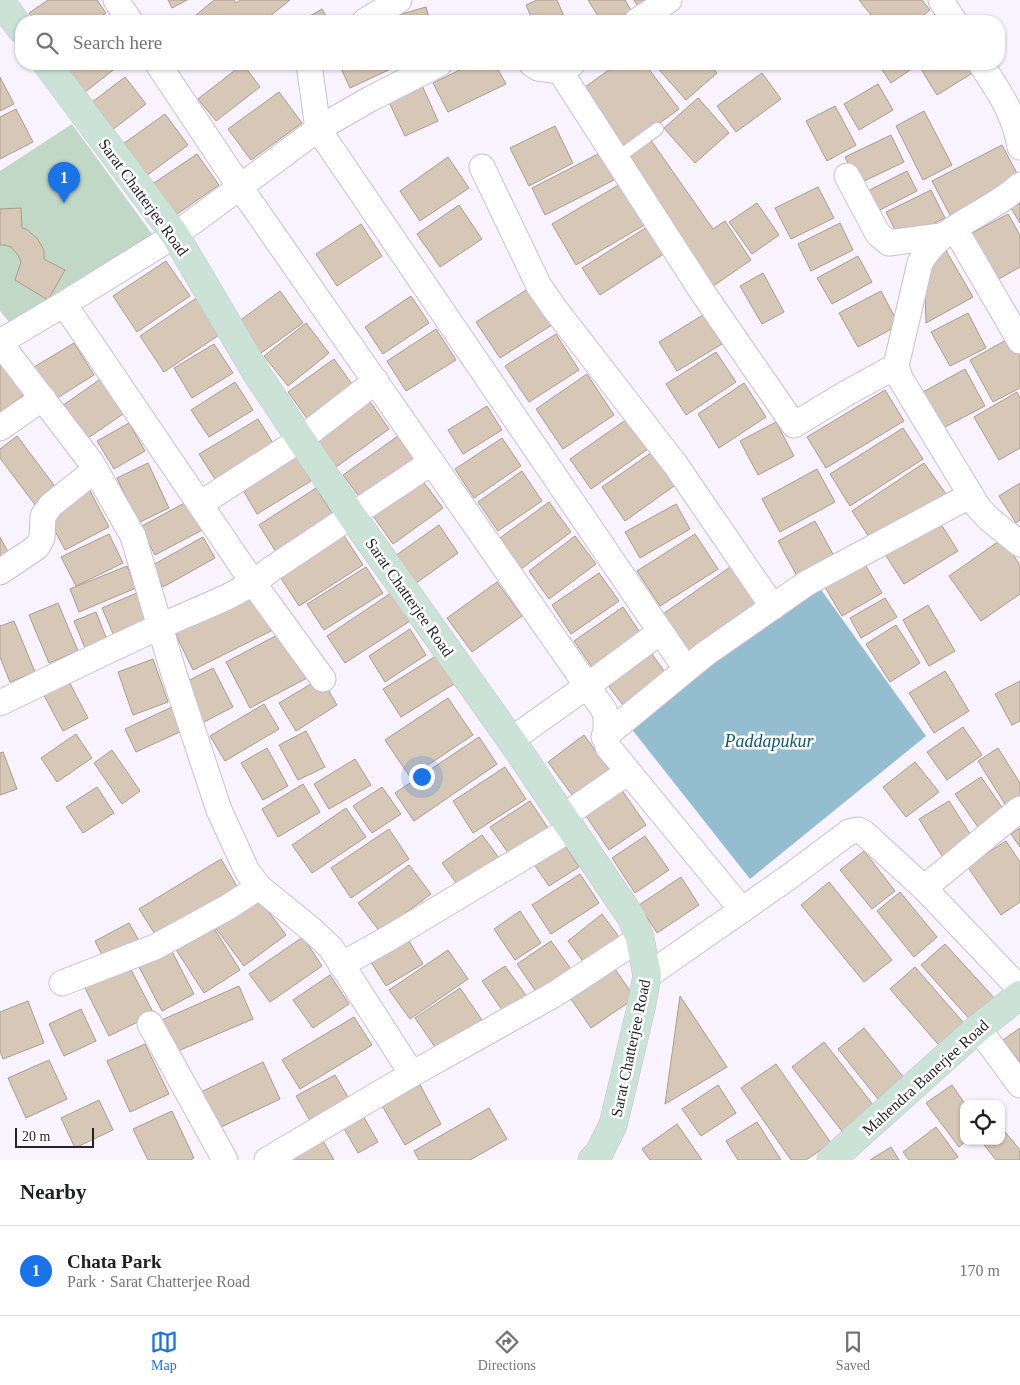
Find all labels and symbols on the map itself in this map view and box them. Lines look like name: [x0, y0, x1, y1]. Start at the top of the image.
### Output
street label: Sarat Chatterjee Road: [95, 136, 192, 260]
pin: 1: [48, 162, 80, 203]
street label: Sarat Chatterjee Road: [362, 535, 457, 660]
water label: Paddapukur: [724, 731, 814, 751]
your location: [409, 764, 435, 790]
street label: Sarat Chatterjee Road: [608, 978, 654, 1119]
street label: Mahendra Banerjee Road: [859, 1016, 992, 1139]
scale bar: [15, 1125, 94, 1148]

